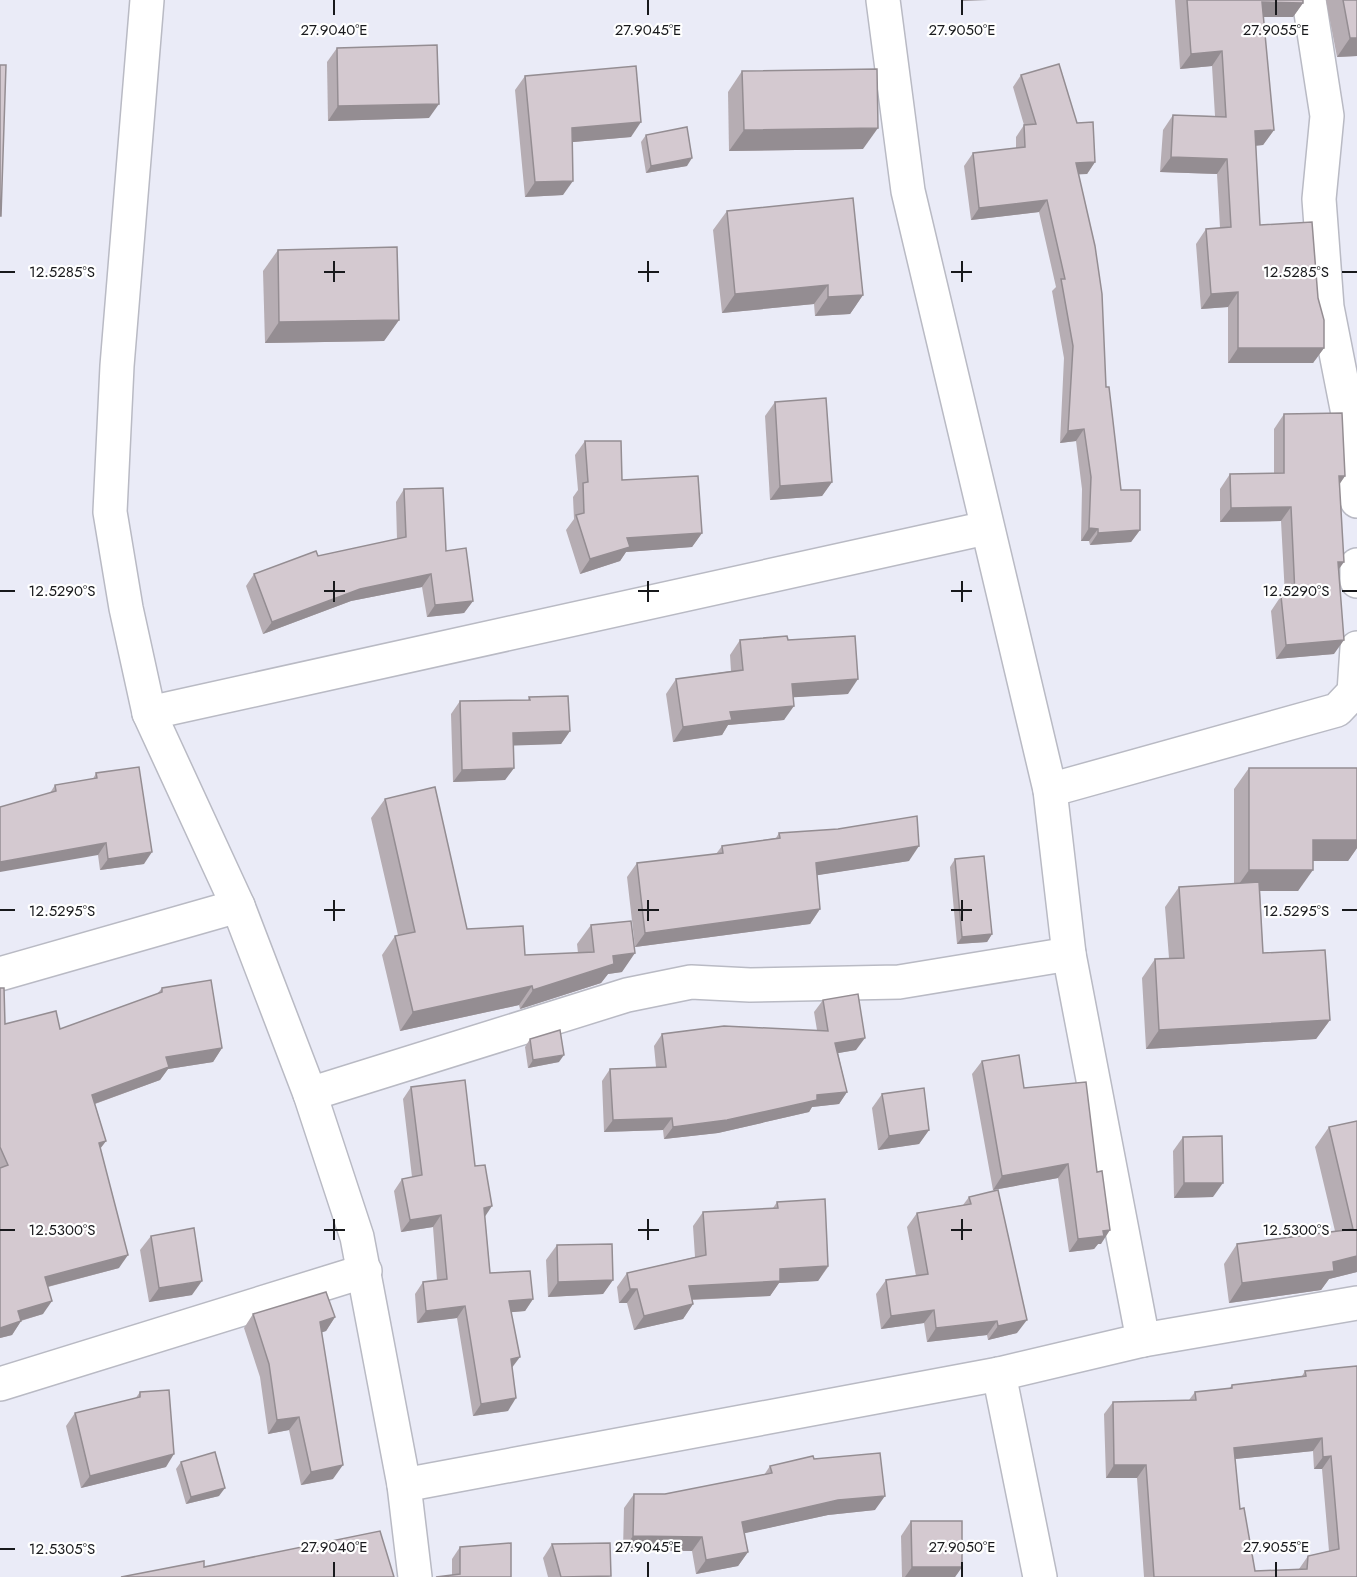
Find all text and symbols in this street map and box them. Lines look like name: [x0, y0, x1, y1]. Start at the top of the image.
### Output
text: 27.9040°E: [300, 19, 368, 41]
text: 27.9045°E: [615, 19, 681, 41]
text: 27.9050°E: [929, 19, 995, 41]
text: 27.9055°E: [1243, 19, 1309, 41]
text: 12.5285°S: [29, 261, 95, 283]
text: 12.5285°S: [1263, 261, 1329, 283]
text: 12.5290°S: [29, 580, 95, 602]
text: 12.5290°S: [1263, 580, 1329, 602]
text: 12.5295°S: [29, 900, 95, 922]
text: 12.5295°S: [1263, 900, 1329, 922]
text: 12.5300°S: [29, 1219, 95, 1241]
text: 12.5300°S: [1263, 1219, 1329, 1241]
text: 27.9040°E: [300, 1536, 368, 1558]
text: 27.9045°E: [615, 1536, 681, 1558]
text: 27.9050°E: [929, 1536, 995, 1558]
text: 27.9055°E: [1243, 1536, 1309, 1558]
text: 12.5305°S: [29, 1538, 95, 1560]

